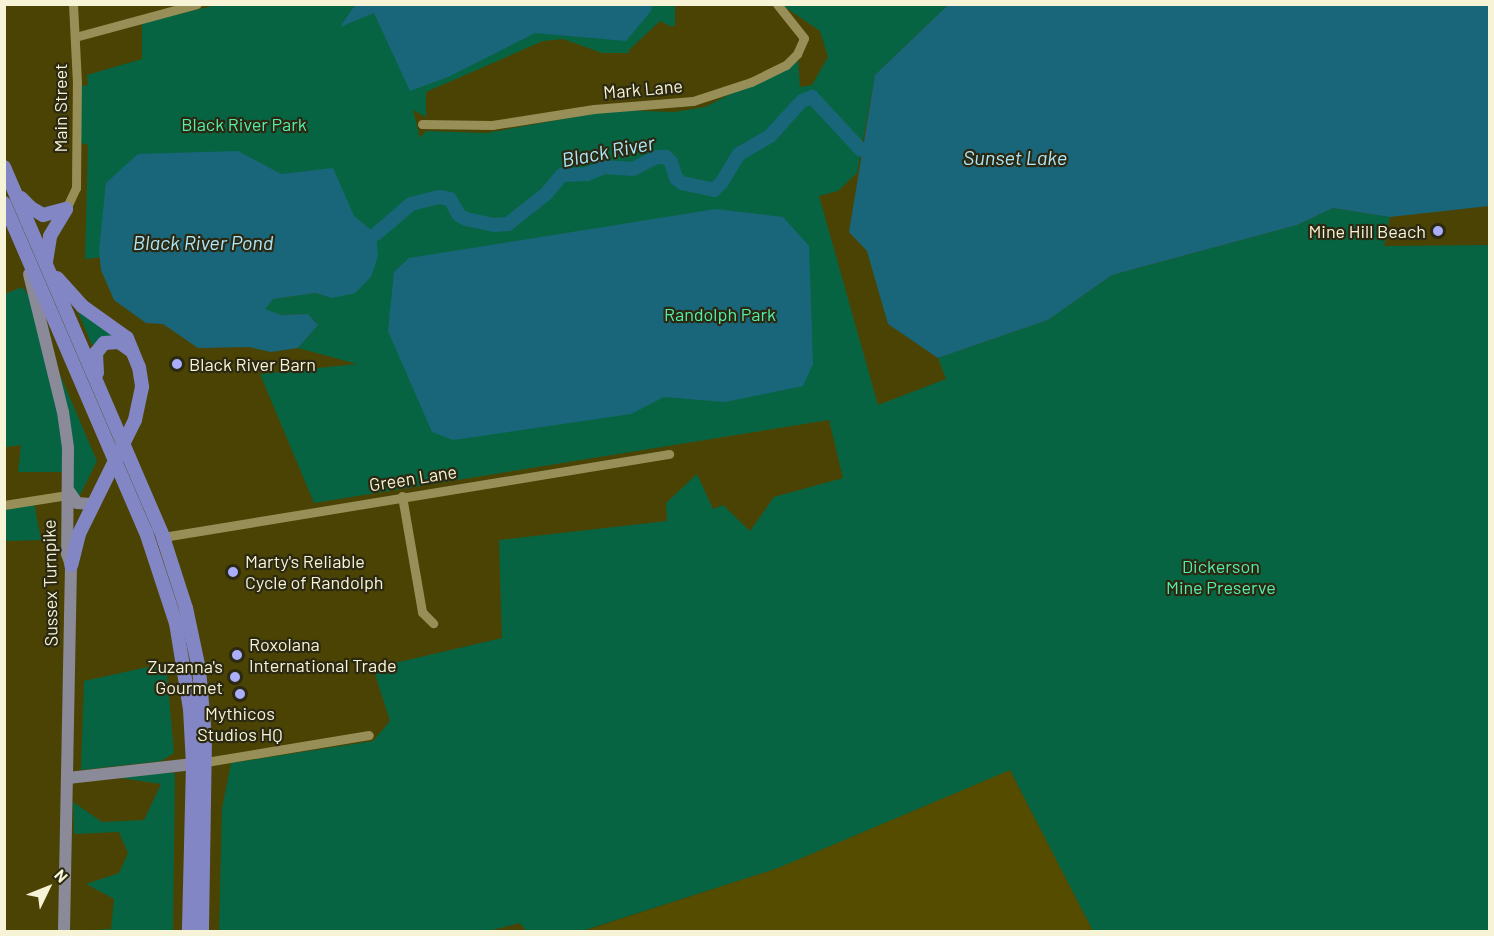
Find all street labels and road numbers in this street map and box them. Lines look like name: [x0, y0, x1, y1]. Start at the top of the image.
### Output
street label: Main Street: [49, 63, 71, 153]
street label: Mark Lane: [602, 75, 684, 103]
street label: Green Lane: [368, 460, 458, 496]
street label: Sussex Turnpike: [38, 519, 62, 647]

